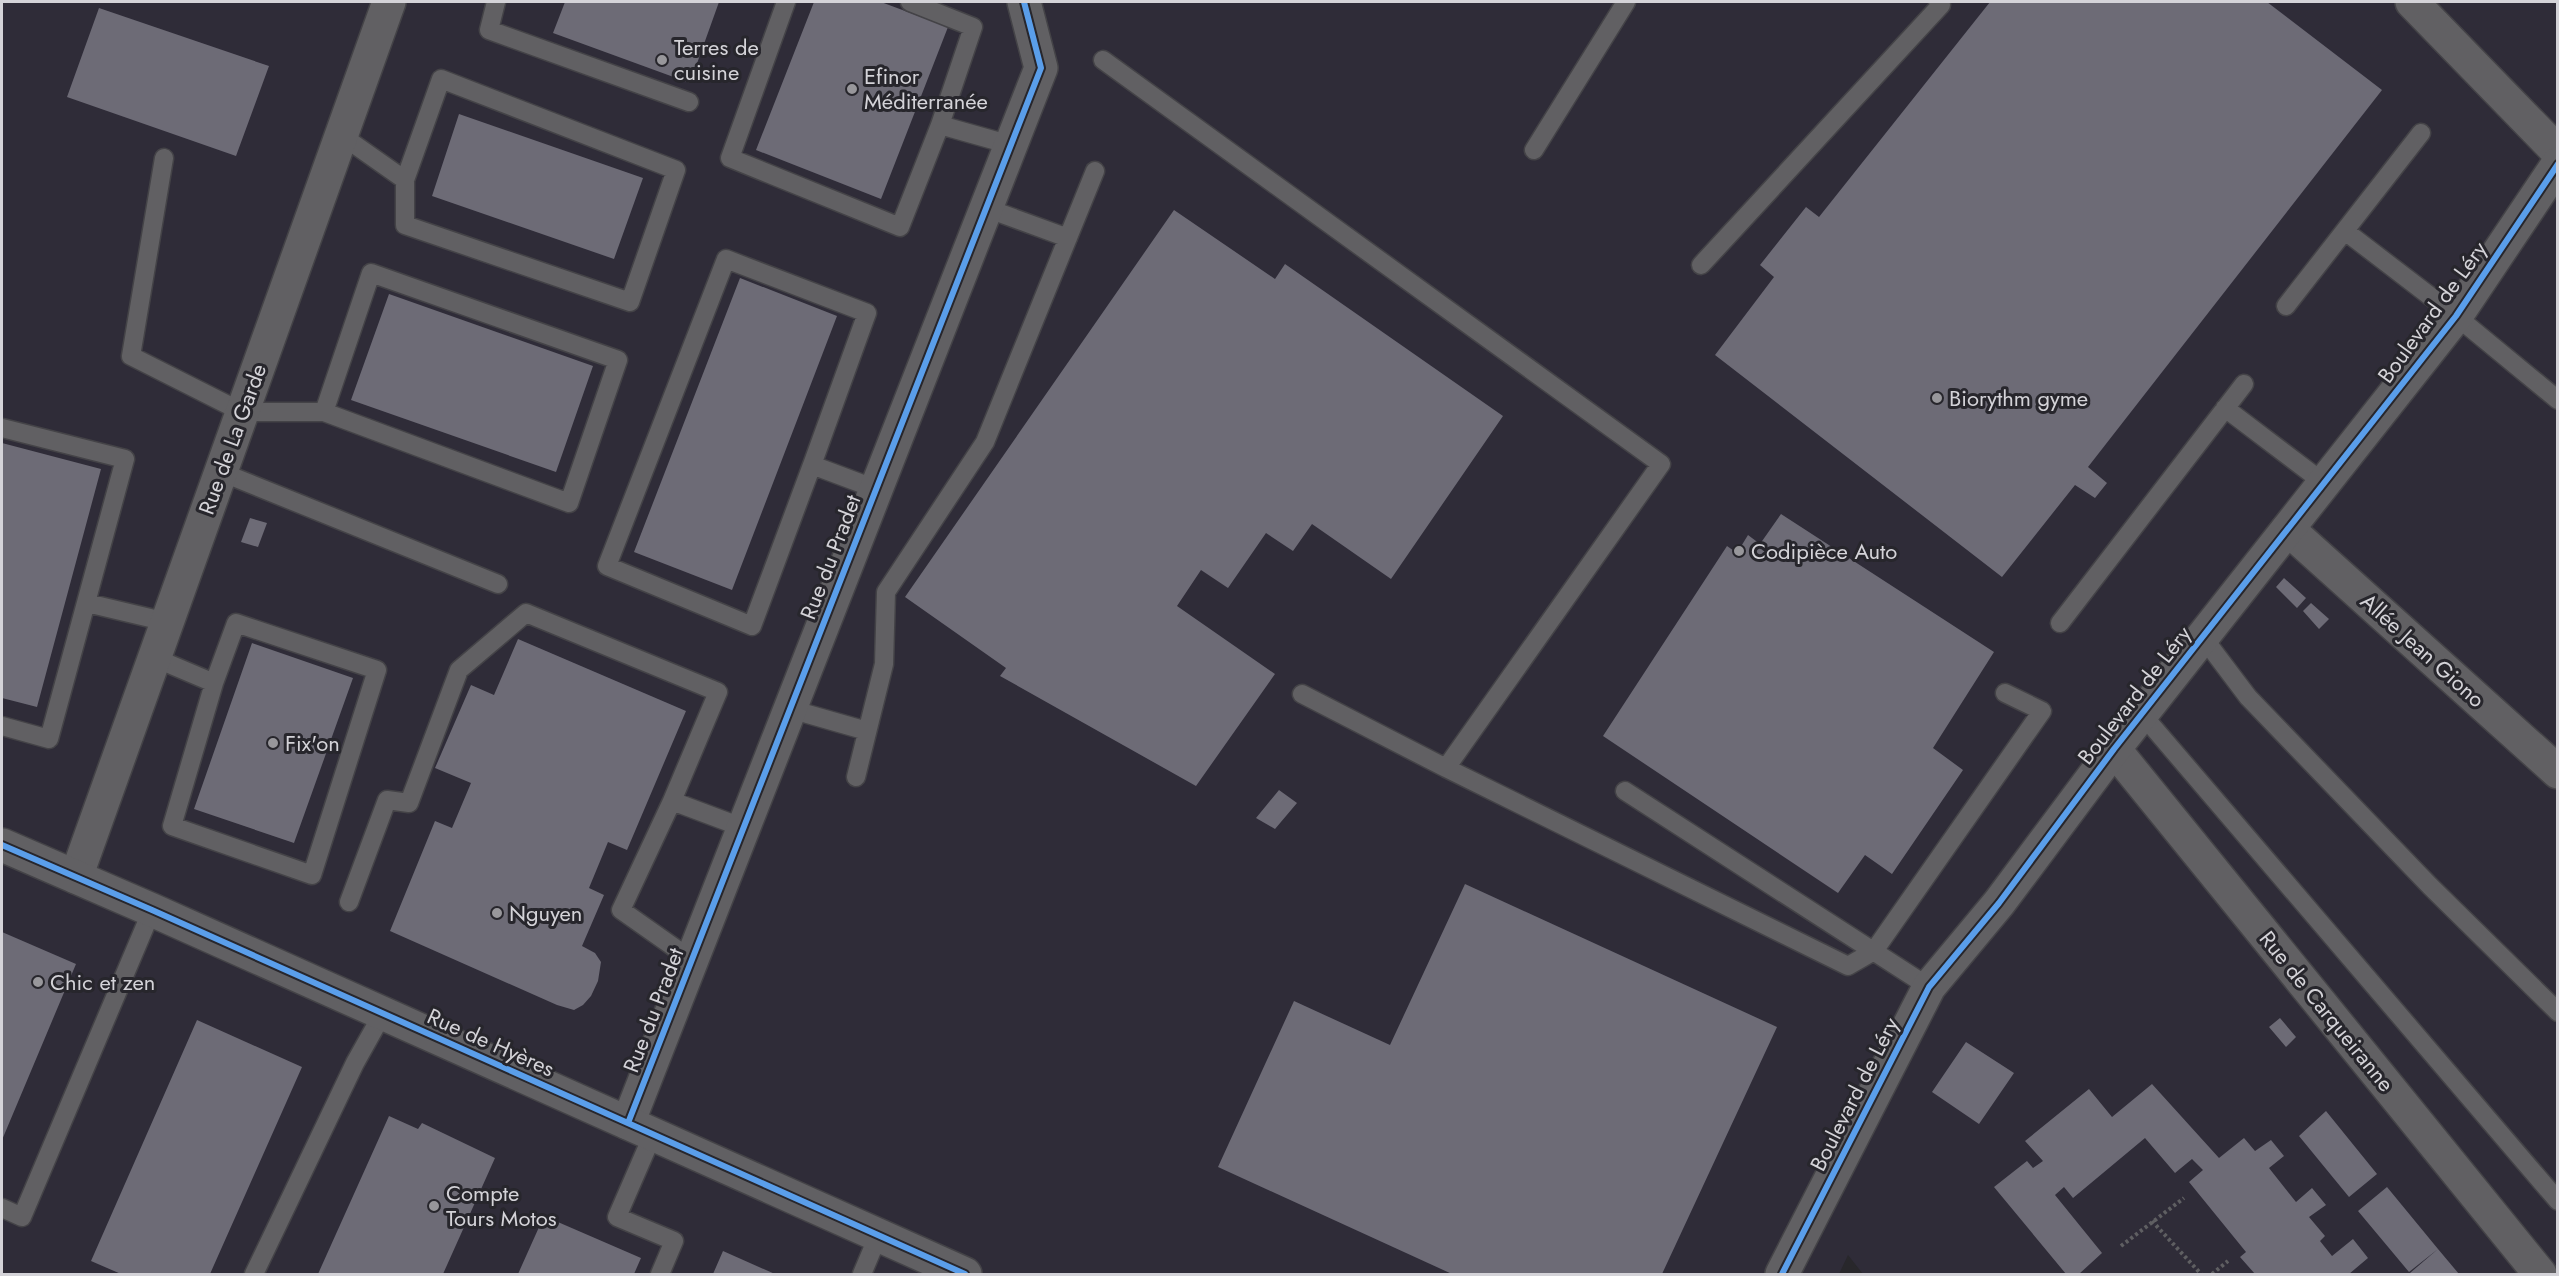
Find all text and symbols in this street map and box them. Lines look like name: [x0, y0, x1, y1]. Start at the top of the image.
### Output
place label: Terres de cuisine: [674, 31, 759, 88]
marker: Terres de cuisine: [655, 53, 669, 67]
place label: Efinor Méditerranée: [864, 60, 988, 117]
marker: Efinor Méditerranée: [845, 82, 859, 96]
street label: Boulevard de Léry: [2370, 234, 2495, 390]
street label: Rue de La Garde: [190, 359, 274, 519]
place label: Biorythm gyme: [1949, 382, 2088, 414]
marker: Biorythm gyme: [1930, 391, 1944, 405]
street label: Rue du Pradet: [792, 489, 869, 624]
place label: Codipièce Auto: [1751, 535, 1897, 567]
marker: Codipièce Auto: [1732, 544, 1746, 558]
street label: Allée Jean Giono: [2354, 585, 2492, 715]
street label: Boulevard de Léry: [2070, 619, 2199, 771]
place label: Fix'on: [285, 727, 340, 759]
marker: Fix'on: [266, 736, 280, 750]
place label: Nguyen: [509, 897, 582, 929]
marker: Nguyen: [490, 906, 504, 920]
street label: Rue de Carqueiranne: [2252, 924, 2402, 1098]
street label: Rue du Pradet: [615, 942, 692, 1077]
place label: Chic et zen: [50, 966, 155, 998]
marker: Chic et zen: [31, 975, 45, 989]
street label: Rue de Hyères: [422, 1000, 560, 1084]
street label: Boulevard de Léry: [1802, 1011, 1907, 1176]
place label: Compte Tours Motos: [446, 1177, 557, 1234]
marker: Compte Tours Motos: [427, 1199, 441, 1213]

